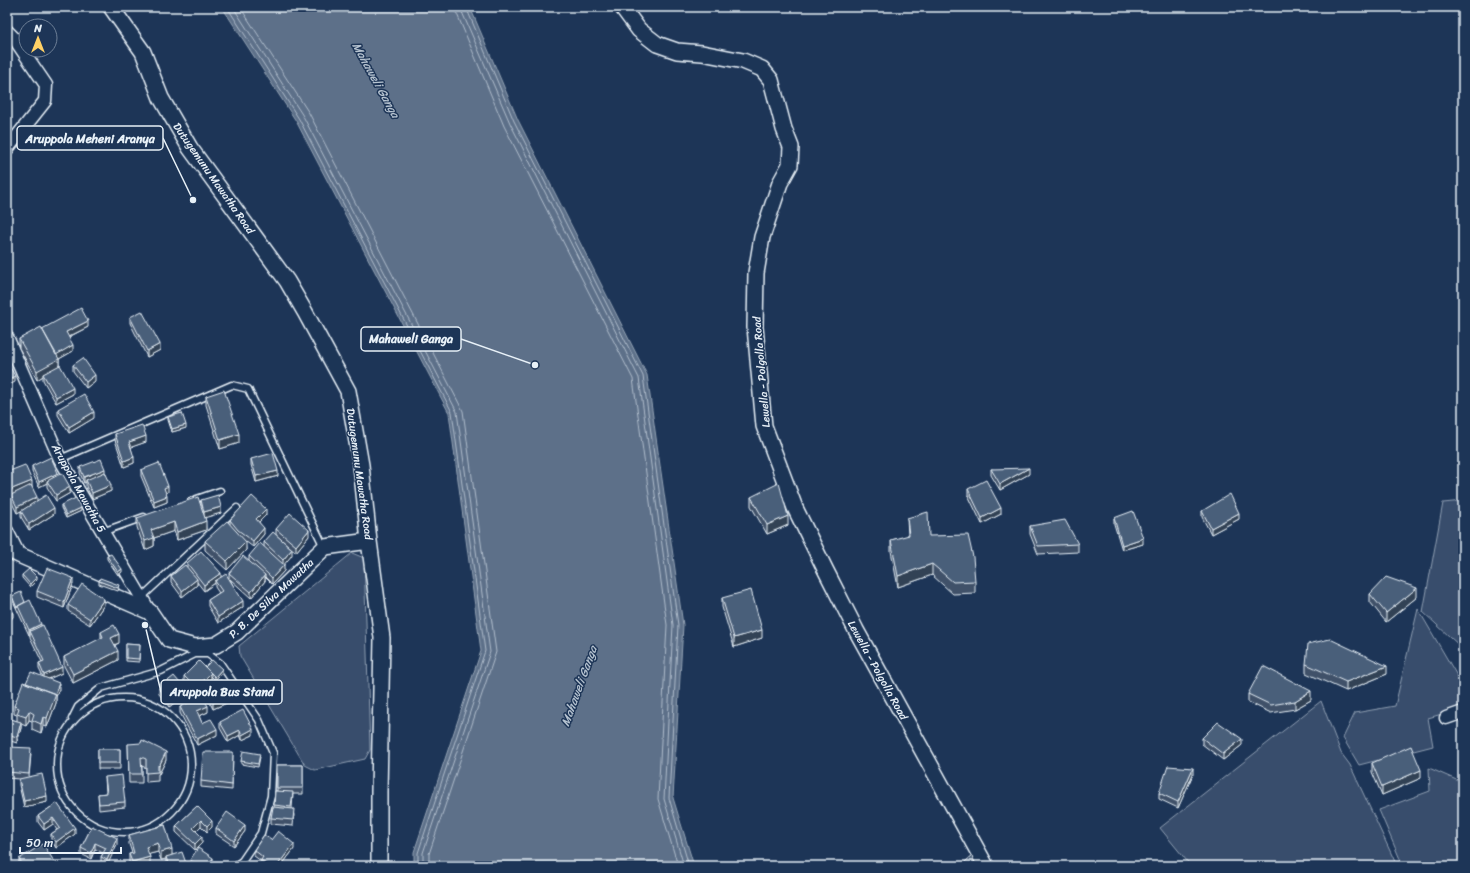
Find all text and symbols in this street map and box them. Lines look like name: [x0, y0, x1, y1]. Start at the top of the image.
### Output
north arrow: [18, 18, 58, 58]
text: N: [33, 19, 42, 38]
water label: Mahaweli Ganga: [346, 38, 406, 123]
street label: Dutugemunu Mawatha Road: [168, 118, 260, 239]
callout: Aruppola Meheni Aranya: [17, 126, 163, 150]
text: Aruppola Meheni Aranya: [24, 128, 156, 150]
street label: Lewella - Polgolla Road: [747, 314, 776, 428]
callout: Mahaweli Ganga: [361, 327, 461, 351]
text: Mahaweli Ganga: [368, 328, 454, 350]
street label: Dutugemunu Mawatha Road: [341, 407, 378, 542]
street label: Aruppola Mawatha 5: [46, 439, 111, 536]
street label: P. B. De Silva Mawatha: [224, 553, 319, 643]
street label: Lewella - Polgolla Road: [842, 617, 913, 725]
water label: Mahaweli Ganga: [554, 642, 604, 729]
callout: Aruppola Bus Stand: [161, 680, 282, 704]
text: Aruppola Bus Stand: [169, 681, 276, 703]
scale bar: [20, 829, 121, 855]
text: 50 m: [26, 832, 53, 854]

